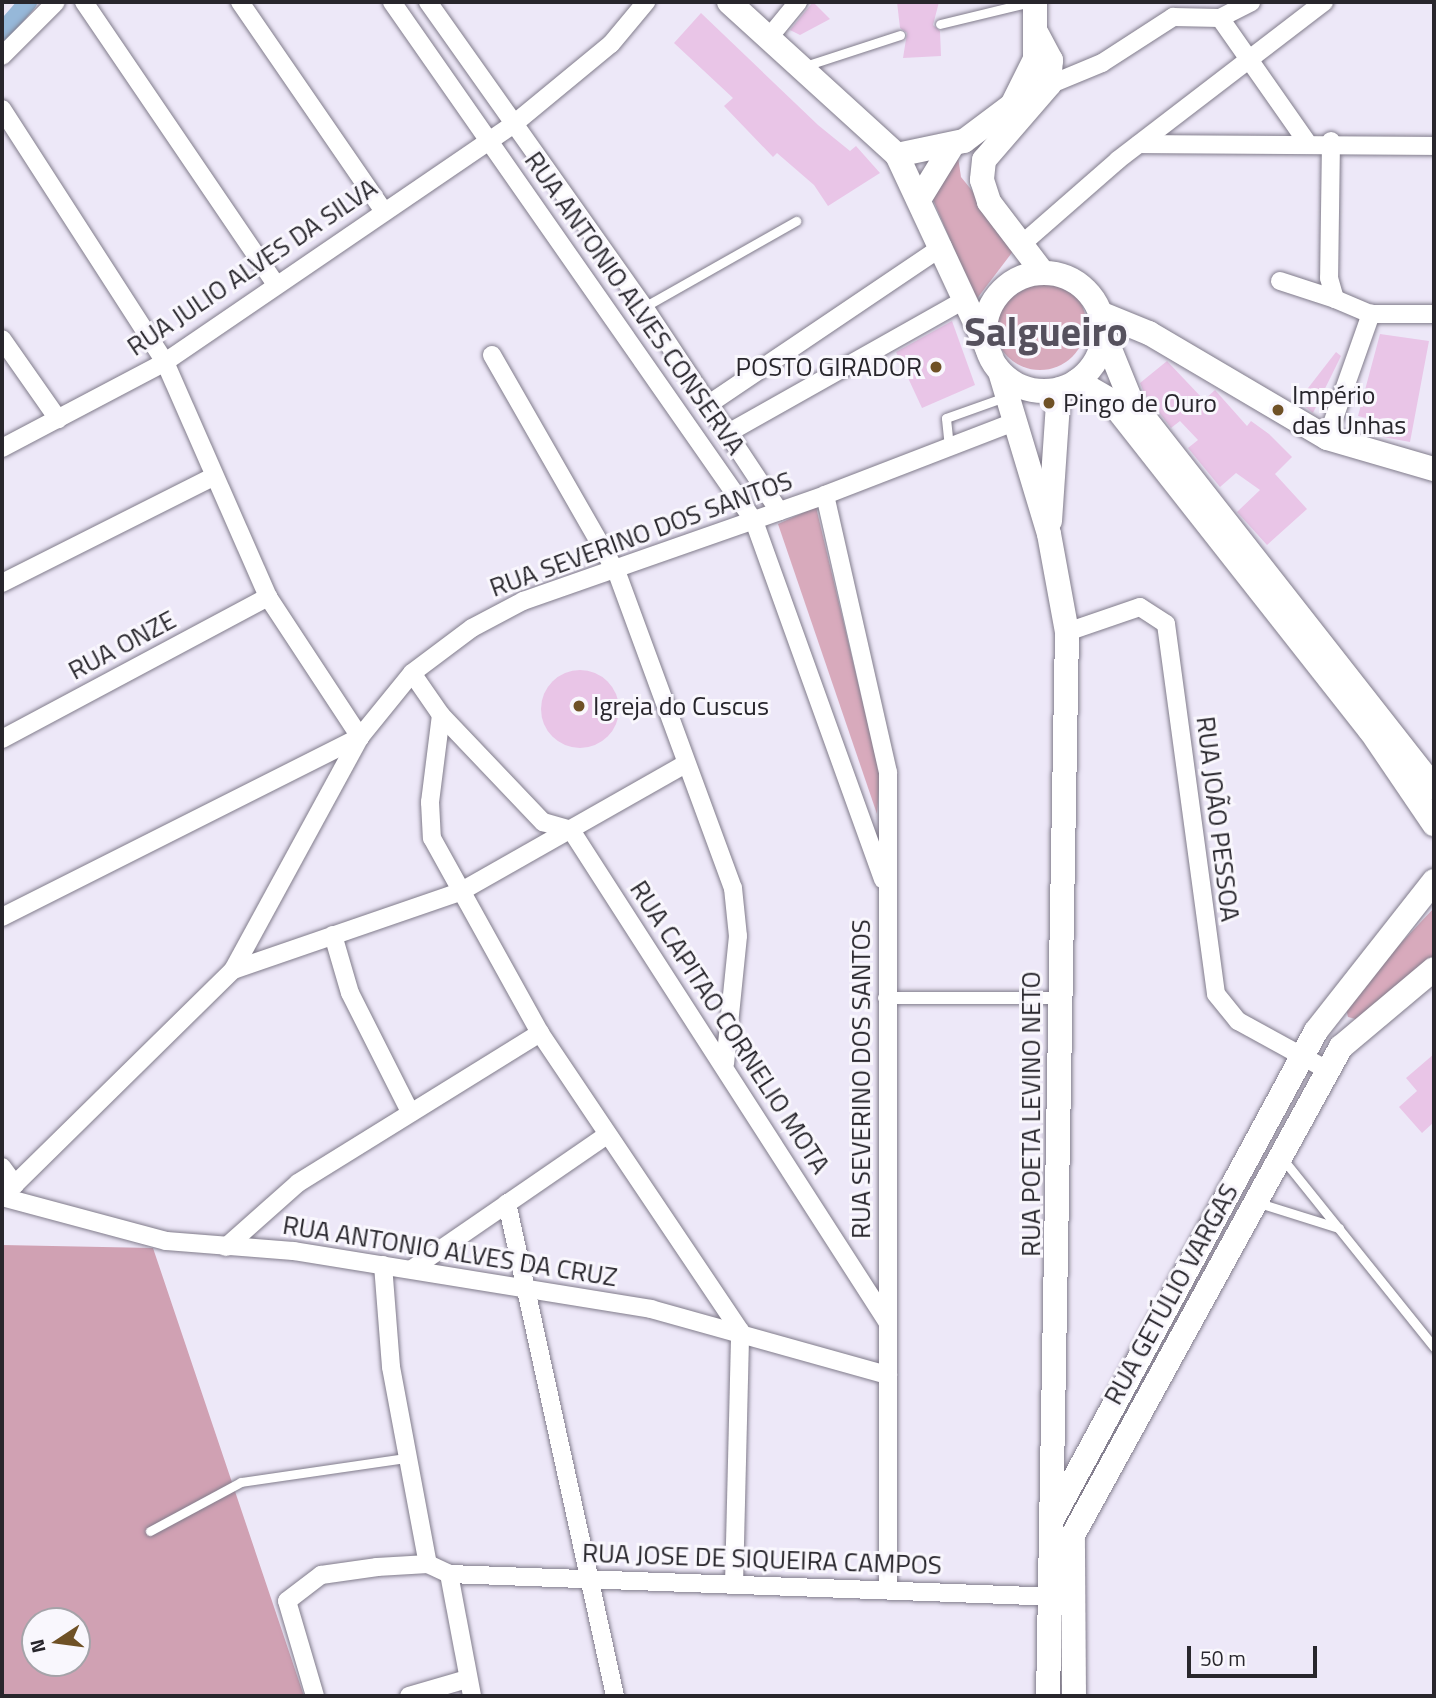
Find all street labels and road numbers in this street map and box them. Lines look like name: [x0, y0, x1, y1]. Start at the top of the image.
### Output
street label: RUA ANTONIO ALVES CONSERVA: [518, 146, 752, 460]
street label: RUA JULIO ALVES DA SILVA: [121, 172, 383, 362]
street label: RUA SEVERINO DOS SANTOS: [485, 465, 797, 603]
street label: RUA ONZE: [63, 604, 181, 686]
street label: RUA JOÃO PESSOA: [1190, 715, 1246, 923]
street label: RUA CAPITAO CORNELIO MOTA: [624, 875, 836, 1179]
street label: RUA SEVERINO DOS SANTOS: [845, 919, 877, 1239]
street label: RUA POETA LEVINO NETO: [1015, 971, 1047, 1257]
street label: RUA GETÚLIO VARGAS: [1097, 1178, 1245, 1410]
street label: RUA ANTONIO ALVES DA CRUZ: [281, 1209, 619, 1293]
street label: RUA JOSE DE SIQUEIRA CAMPOS: [582, 1537, 942, 1581]

